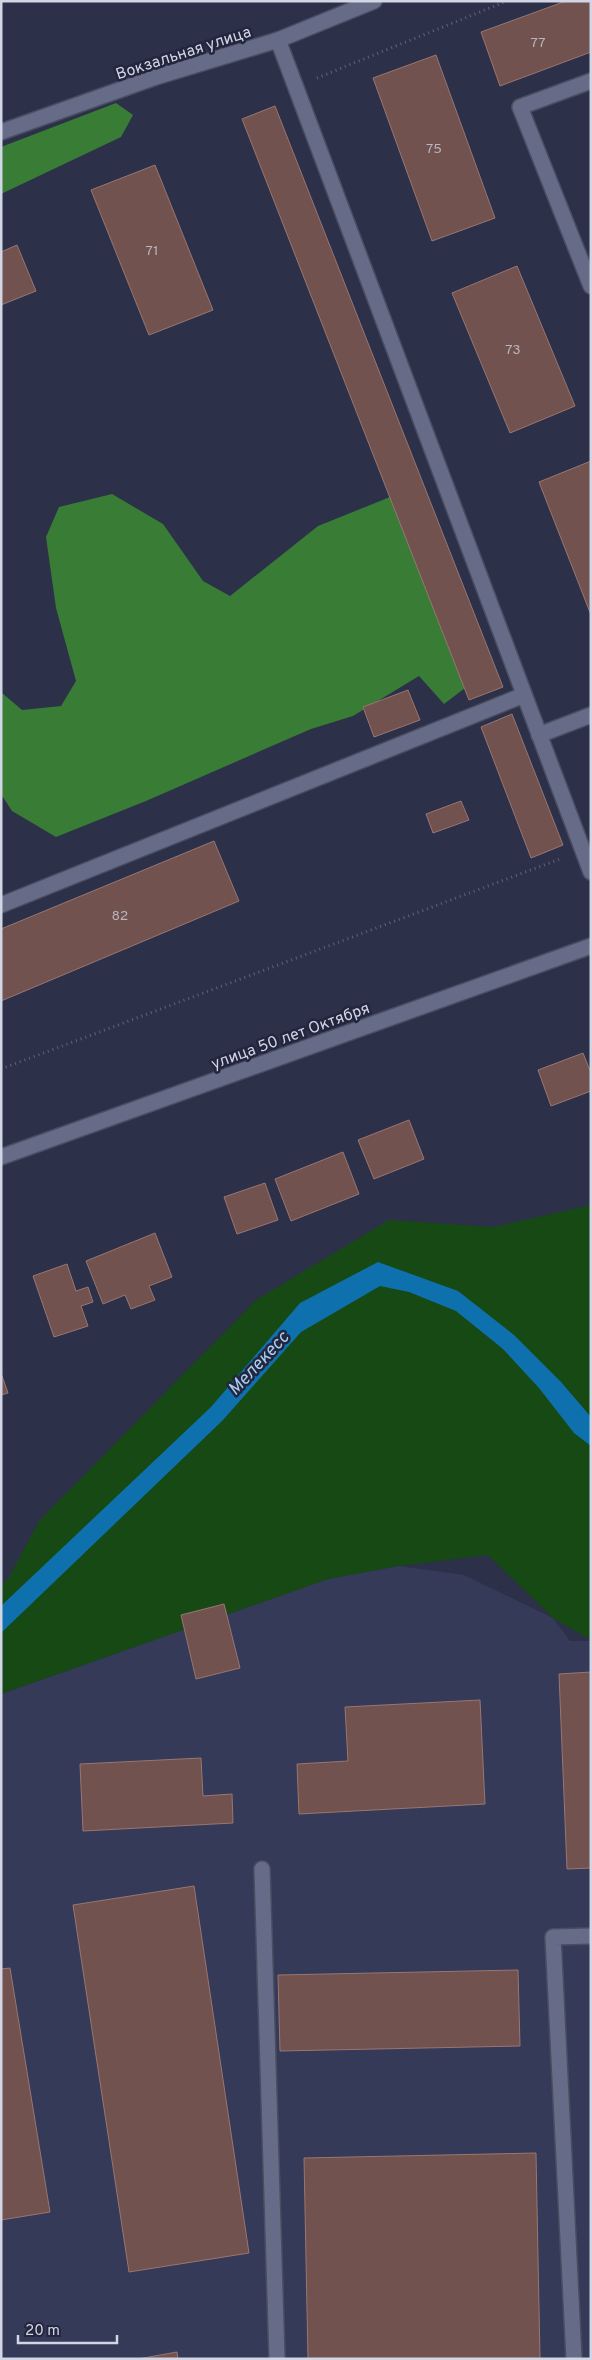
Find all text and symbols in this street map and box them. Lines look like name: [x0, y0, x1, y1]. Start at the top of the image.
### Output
street label: Вокзальная улица: [113, 23, 254, 85]
house number: 77: [530, 35, 546, 52]
house number: 75: [426, 141, 442, 158]
house number: 71: [146, 243, 158, 260]
house number: 73: [505, 342, 521, 359]
house number: 82: [112, 908, 128, 925]
street label: улица 50 лет Октября: [209, 999, 373, 1075]
water label: Мелекесс: [224, 1327, 295, 1401]
scale bar: [18, 2312, 116, 2344]
text: 20 m: [25, 2322, 60, 2341]

